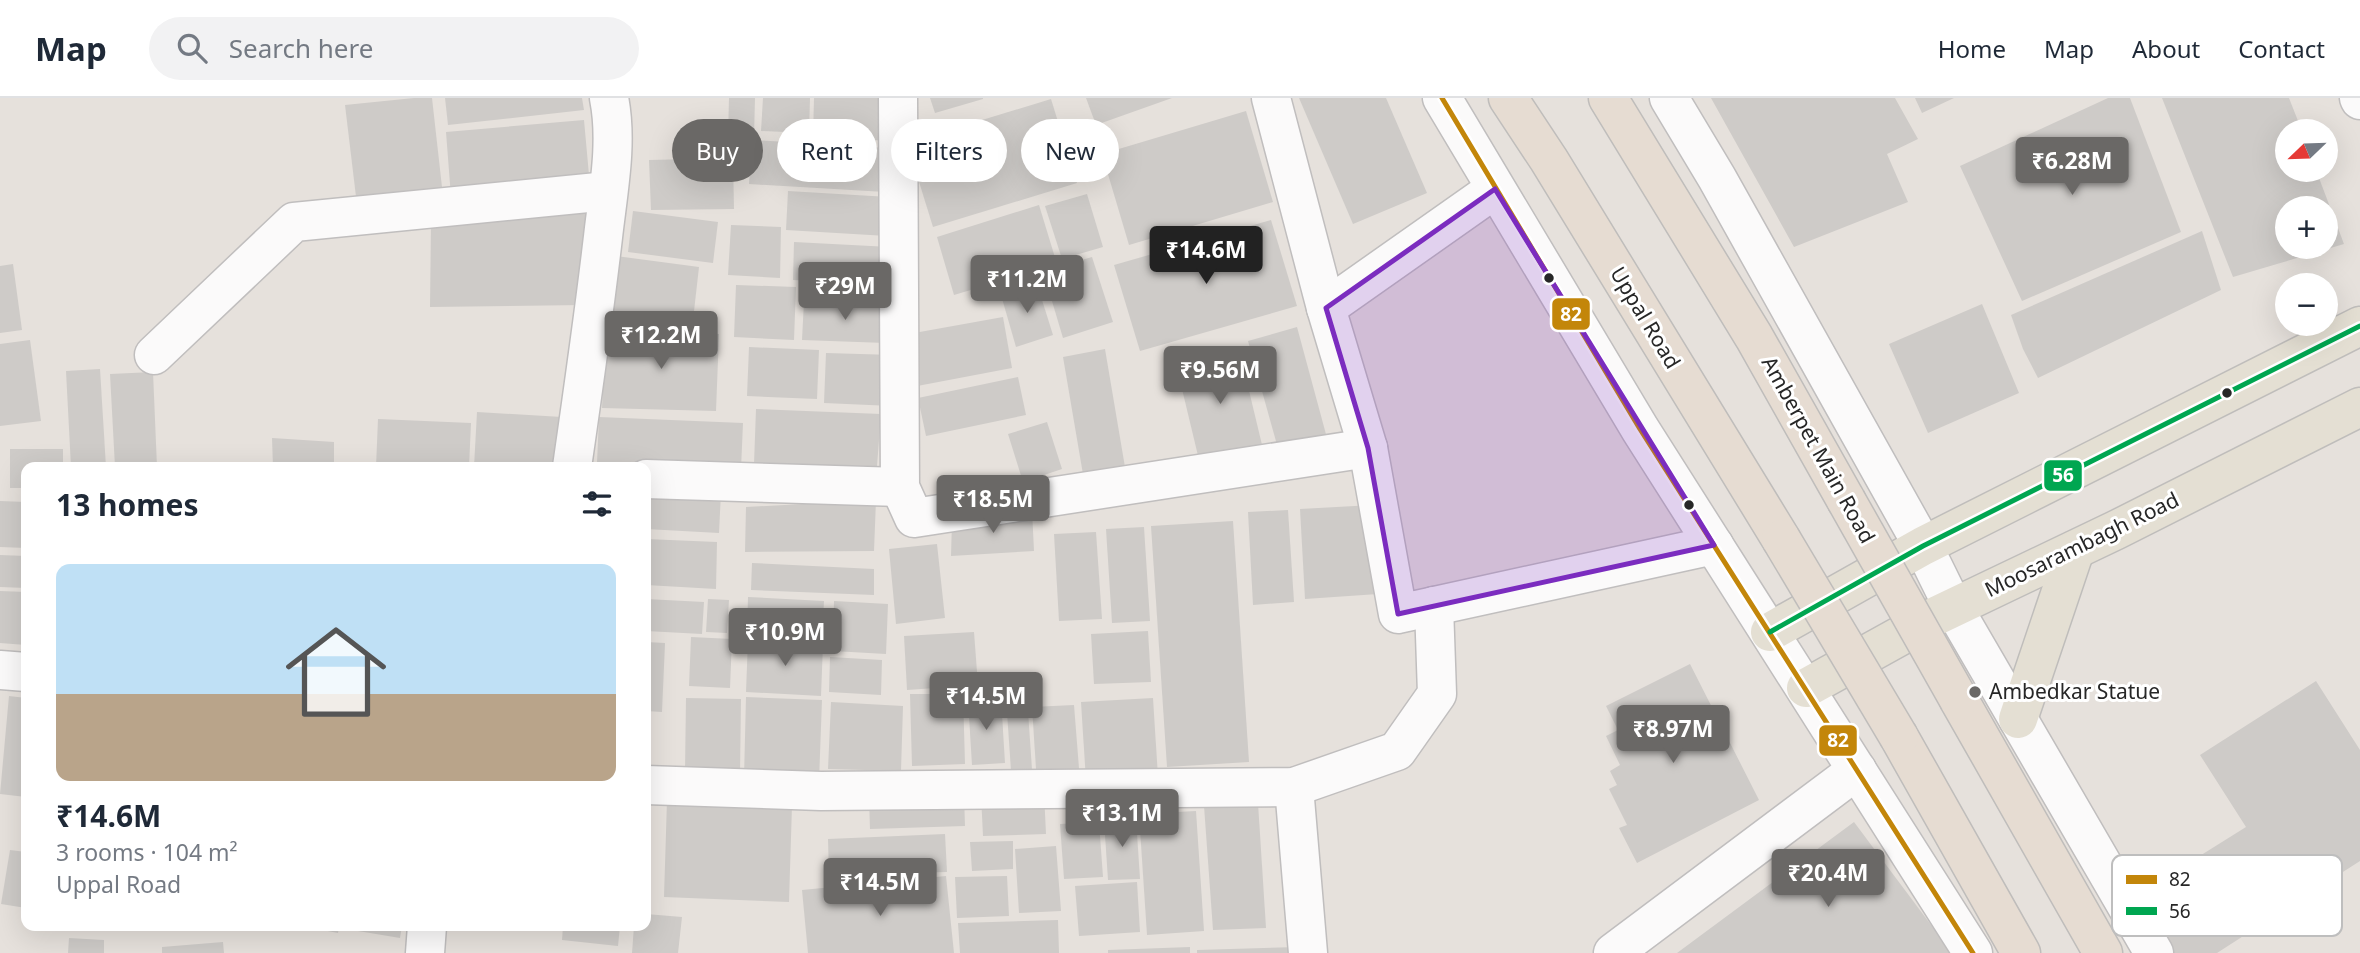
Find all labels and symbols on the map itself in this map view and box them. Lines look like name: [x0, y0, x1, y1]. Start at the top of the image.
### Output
north arrow: [2275, 119, 2338, 182]
pin: ₹6.28M: [2015, 138, 2129, 197]
pin: ₹14.6M: [1149, 226, 1263, 286]
pin: ₹11.2M: [970, 256, 1084, 315]
street label: Uppal Road: [1604, 261, 1687, 374]
pin: ₹29M: [804, 262, 886, 322]
unlabelled marker: [1542, 271, 1556, 285]
line badge: 82: [1551, 297, 1591, 331]
text: 82: [1560, 301, 1582, 327]
pin: ₹12.2M: [604, 312, 718, 371]
pin: ₹9.56M: [1163, 346, 1277, 406]
street label: Amberpet Main Road: [1756, 351, 1882, 548]
unlabelled marker: [2220, 386, 2234, 400]
line badge: 56: [2043, 459, 2083, 492]
text: 56: [2052, 462, 2074, 488]
pin: ₹18.5M: [936, 476, 1050, 535]
street label: Moosarambagh Road: [1980, 485, 2183, 603]
unlabelled marker: [1682, 498, 1696, 512]
pin: ₹10.9M: [728, 608, 842, 668]
pin: ₹14.5M: [929, 672, 1043, 732]
place label: Ambedkar Statue: [1989, 677, 2160, 705]
marker: Ambedkar Statue: [1967, 684, 1983, 700]
pin: ₹8.97M: [1616, 706, 1730, 765]
line badge: 82: [1818, 724, 1858, 757]
text: 82: [1827, 727, 1849, 753]
pin: ₹13.1M: [1065, 790, 1179, 849]
pin: ₹20.4M: [1771, 850, 1885, 909]
legend: [2112, 855, 2342, 936]
pin: ₹14.5M: [823, 858, 937, 918]
text: 82: [2169, 866, 2191, 892]
text: 56: [2169, 898, 2191, 924]

